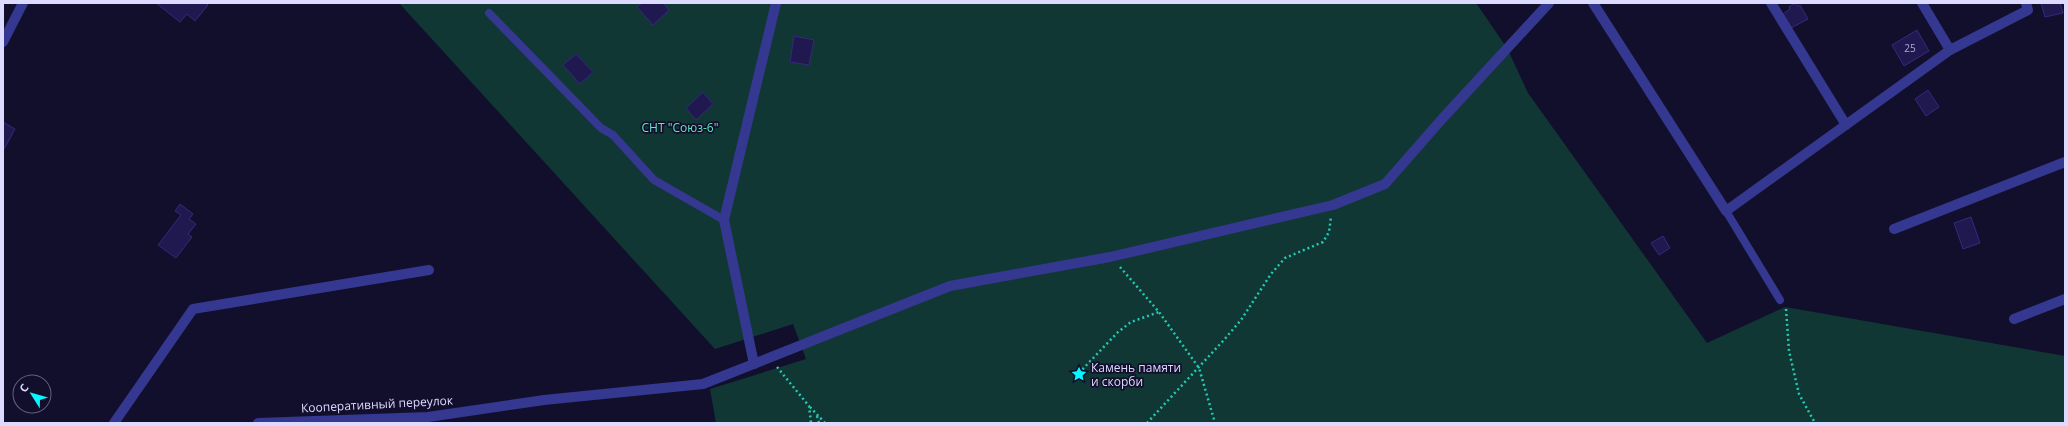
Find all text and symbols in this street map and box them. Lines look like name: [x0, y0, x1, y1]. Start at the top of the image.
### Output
house number: 25: [1904, 41, 1916, 55]
park label: СНТ "Союз-6": [642, 119, 718, 136]
place label: Камень памяти и скорби: [1091, 359, 1181, 390]
place icon: Камень памяти и скорби: [1070, 365, 1088, 383]
north arrow: [12, 374, 52, 414]
text: С: [16, 380, 32, 395]
street label: Кооперативный переулок: [301, 391, 454, 416]

